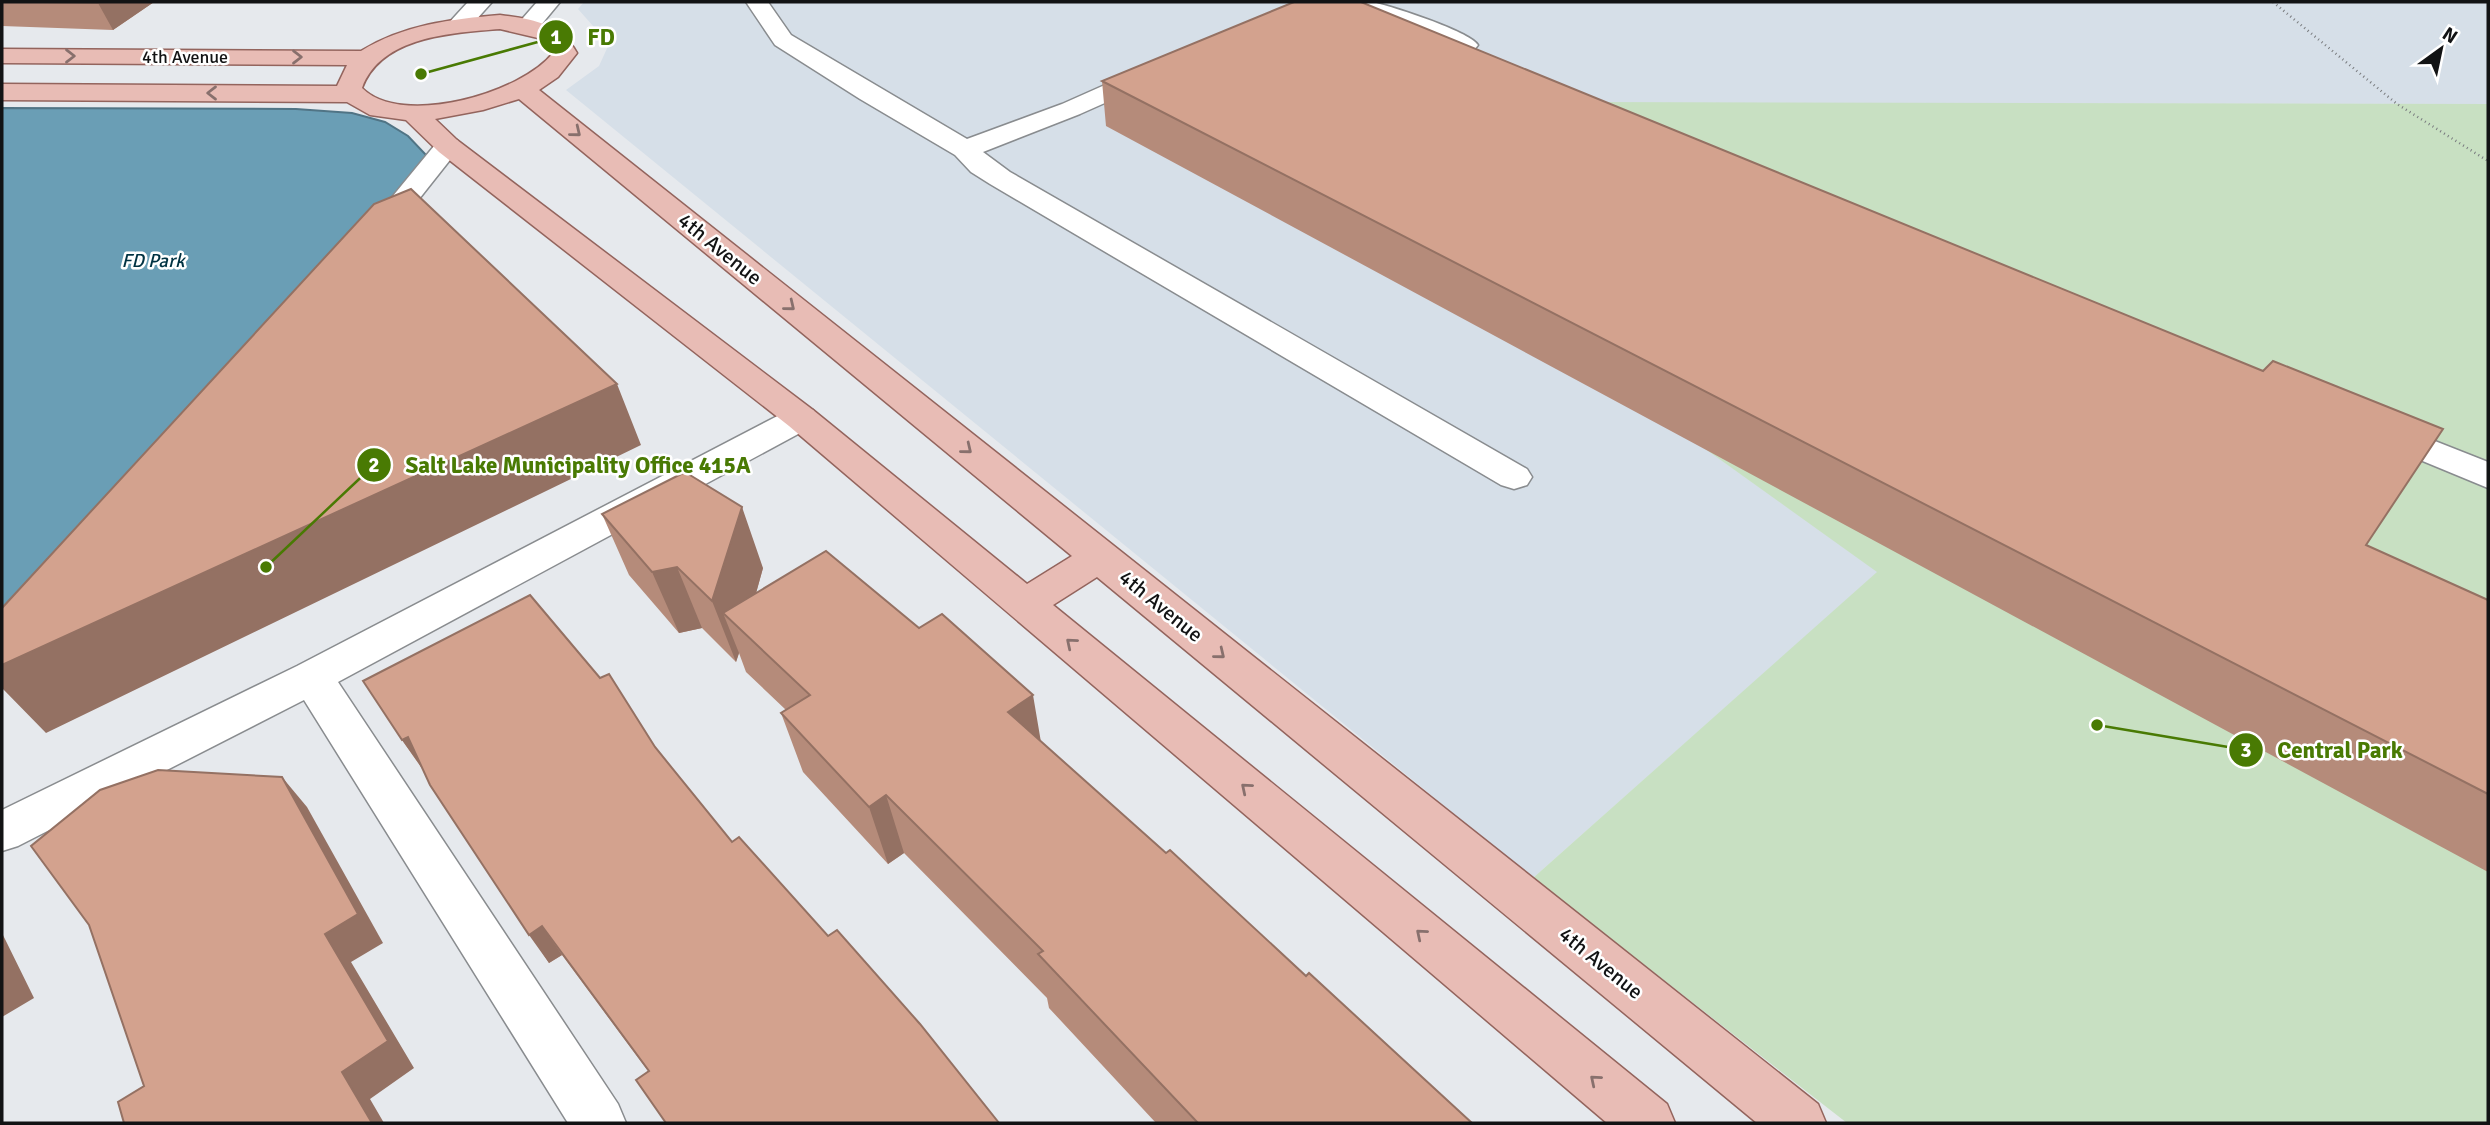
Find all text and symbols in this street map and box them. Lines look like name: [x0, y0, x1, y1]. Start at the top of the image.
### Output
north arrow: [2406, 14, 2476, 84]
callout: FD: [539, 15, 629, 59]
text: N: [2438, 22, 2462, 49]
text: FD: [587, 23, 615, 52]
text: 1: [550, 24, 562, 50]
street label: 4th Avenue: [142, 46, 228, 68]
one-way arrow: [65, 48, 76, 64]
one-way arrow: [293, 49, 303, 65]
one-way arrow: [207, 85, 217, 101]
one-way arrow: [567, 124, 580, 136]
street label: 4th Avenue: [673, 207, 767, 291]
water label: FD Park: [122, 249, 186, 273]
one-way arrow: [782, 298, 795, 310]
one-way arrow: [960, 441, 972, 454]
callout: Salt Lake Municipality Office 415A: [357, 443, 765, 487]
text: Salt Lake Municipality Office 415A: [405, 451, 751, 480]
text: 2: [368, 452, 380, 478]
street label: 4th Avenue: [1114, 564, 1208, 648]
one-way arrow: [1066, 639, 1079, 651]
one-way arrow: [1213, 646, 1225, 659]
callout: Central Park: [2229, 728, 2417, 772]
text: Central Park: [2277, 736, 2403, 765]
text: 3: [2240, 737, 2252, 763]
one-way arrow: [1241, 784, 1253, 797]
street label: 4th Avenue: [1554, 921, 1648, 1005]
one-way arrow: [1416, 930, 1429, 942]
one-way arrow: [1591, 1075, 1603, 1088]

